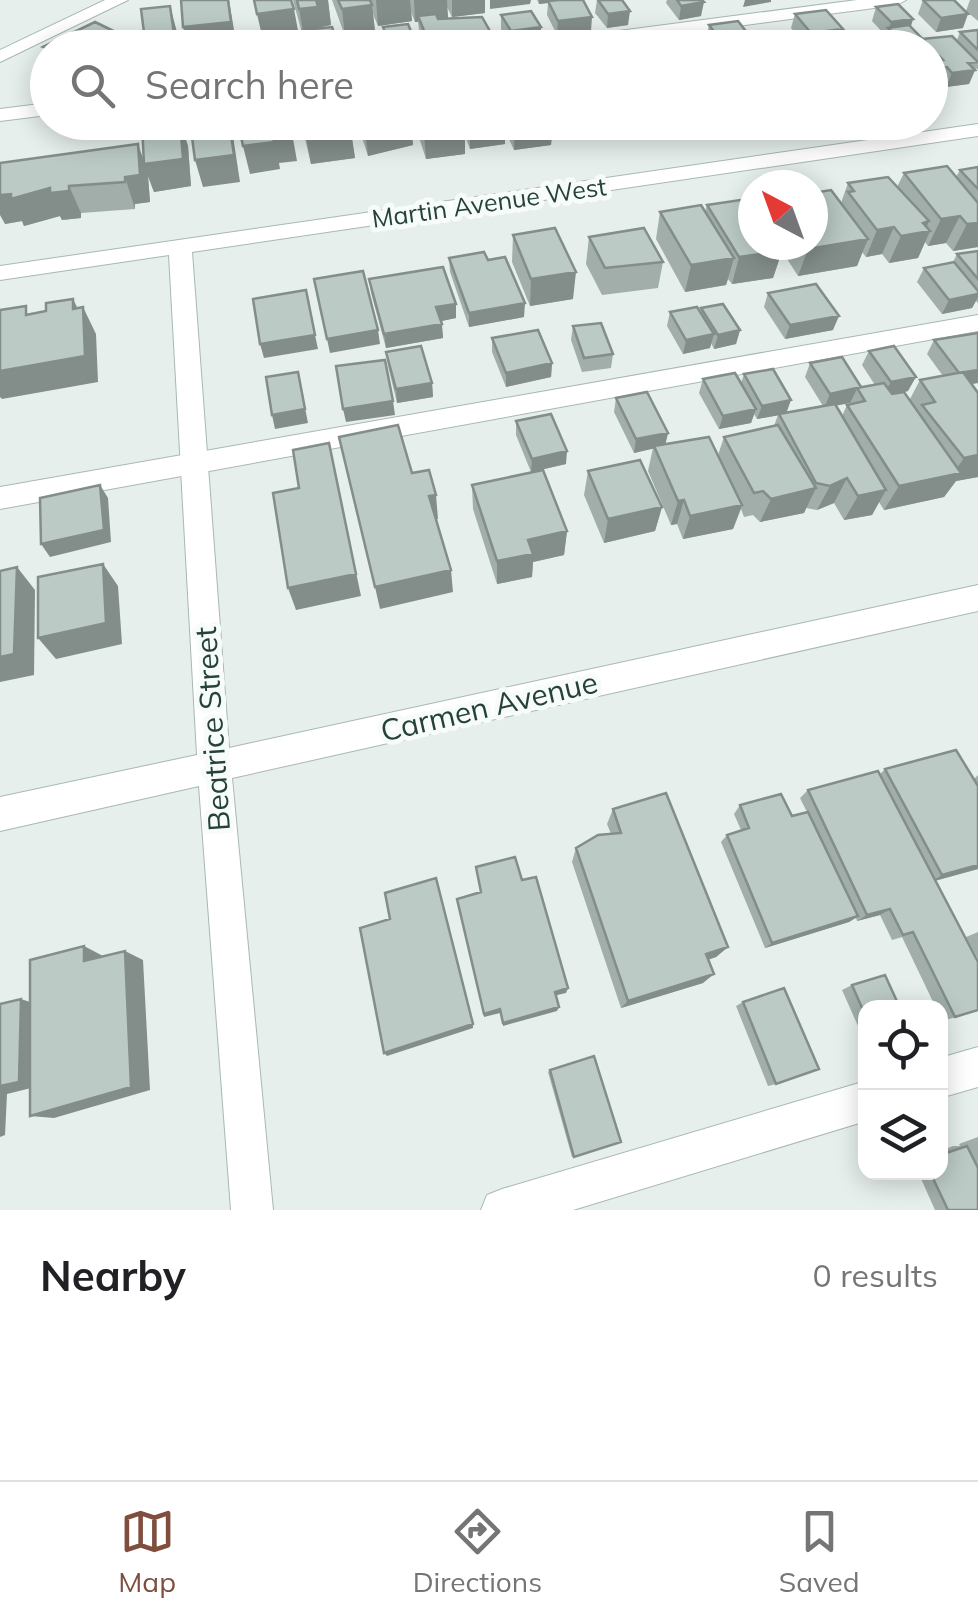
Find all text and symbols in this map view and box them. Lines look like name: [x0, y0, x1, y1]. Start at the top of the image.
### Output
search box: [30, 30, 948, 140]
icon: search: [65, 58, 120, 113]
text: Search here: [145, 61, 354, 109]
street label: Martin Avenue West: [370, 170, 609, 234]
north arrow: [738, 170, 828, 260]
street label: Beatrice Street: [186, 625, 238, 833]
street label: Carmen Avenue: [377, 663, 601, 749]
map controls: [858, 1000, 948, 1180]
button: locate: [858, 1000, 948, 1090]
button: layers: [858, 1090, 948, 1180]
text: Nearby: [40, 1249, 186, 1302]
text: 0 results: [813, 1255, 938, 1295]
tab: Map: [118, 1504, 176, 1599]
tab: Directions: [413, 1504, 542, 1599]
tab: Saved: [779, 1504, 860, 1599]

